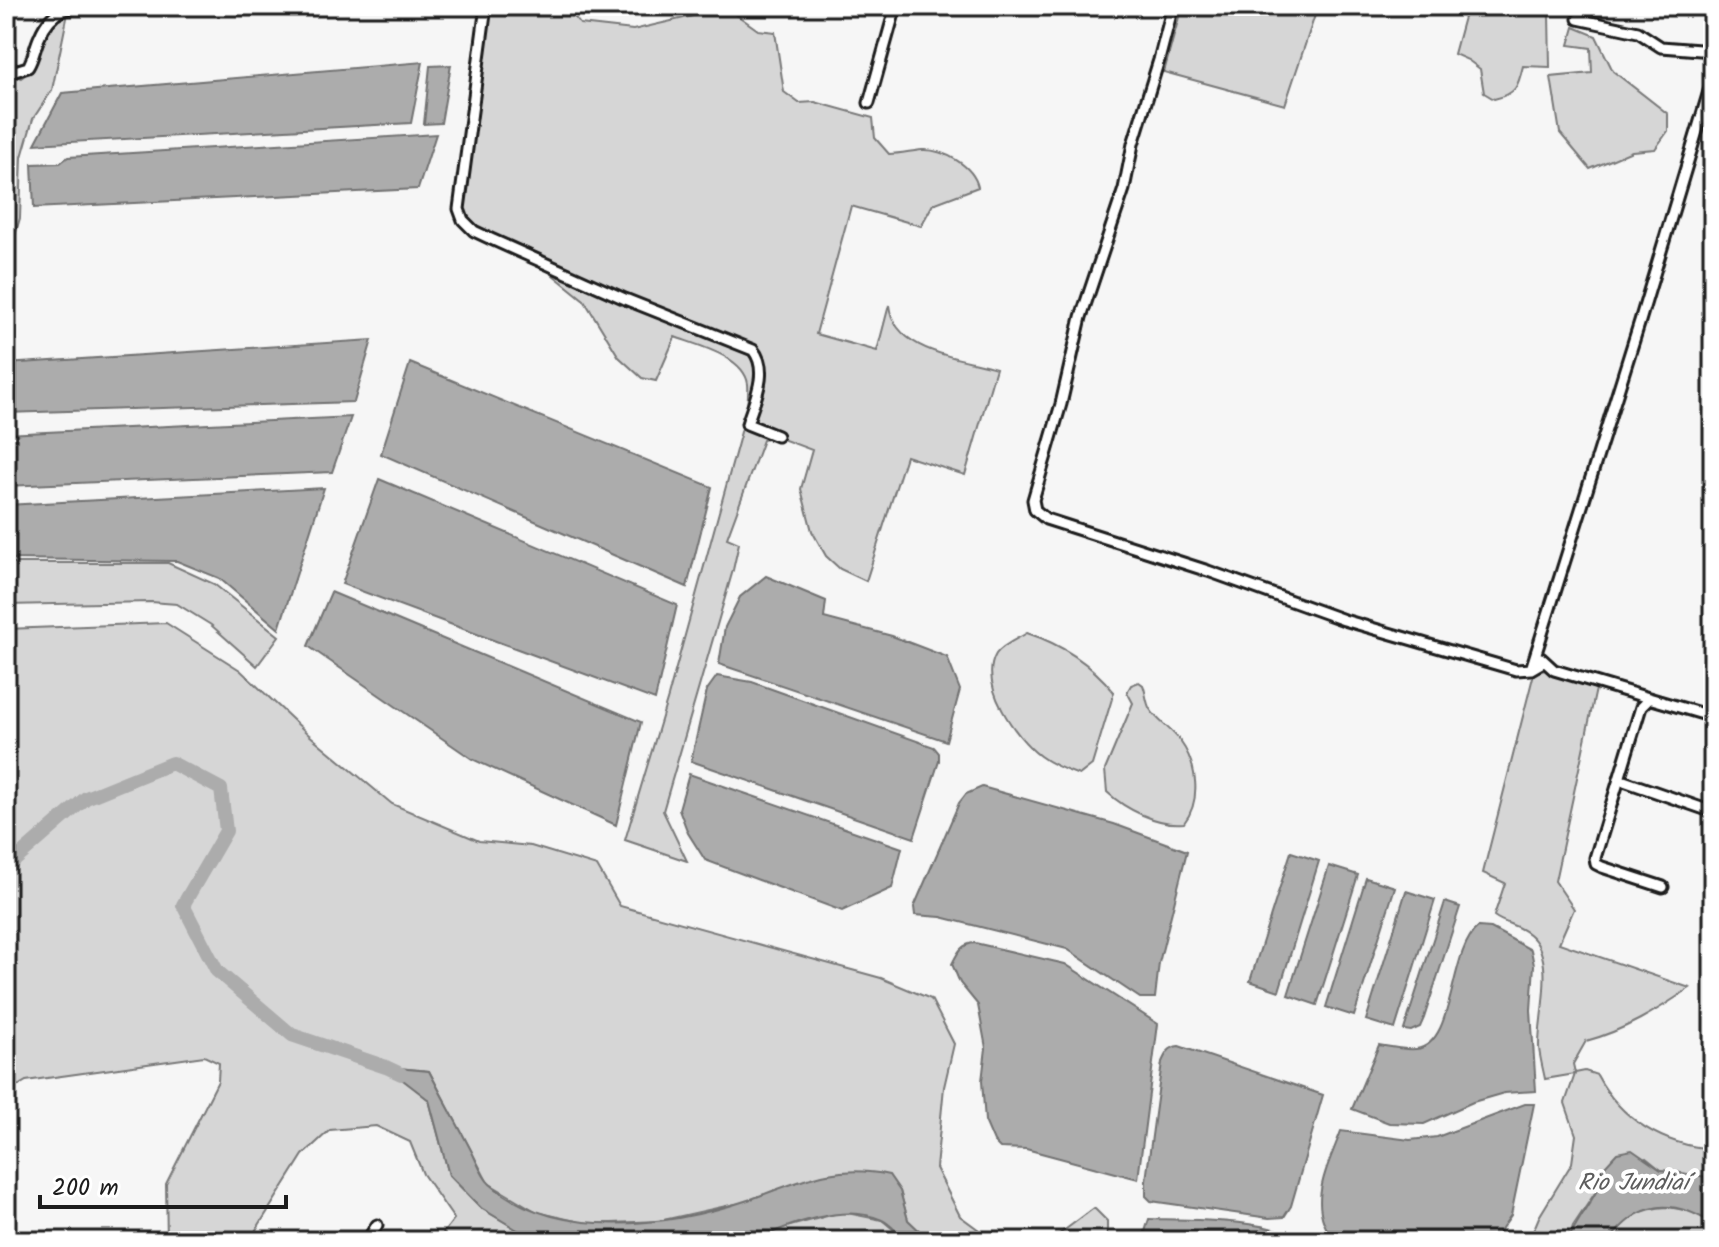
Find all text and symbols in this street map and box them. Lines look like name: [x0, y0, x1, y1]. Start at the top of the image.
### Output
scale bar: [40, 1159, 286, 1209]
water label: Rio Jundiaí: [1578, 1164, 1697, 1203]
text: 200 m: [52, 1169, 119, 1208]

